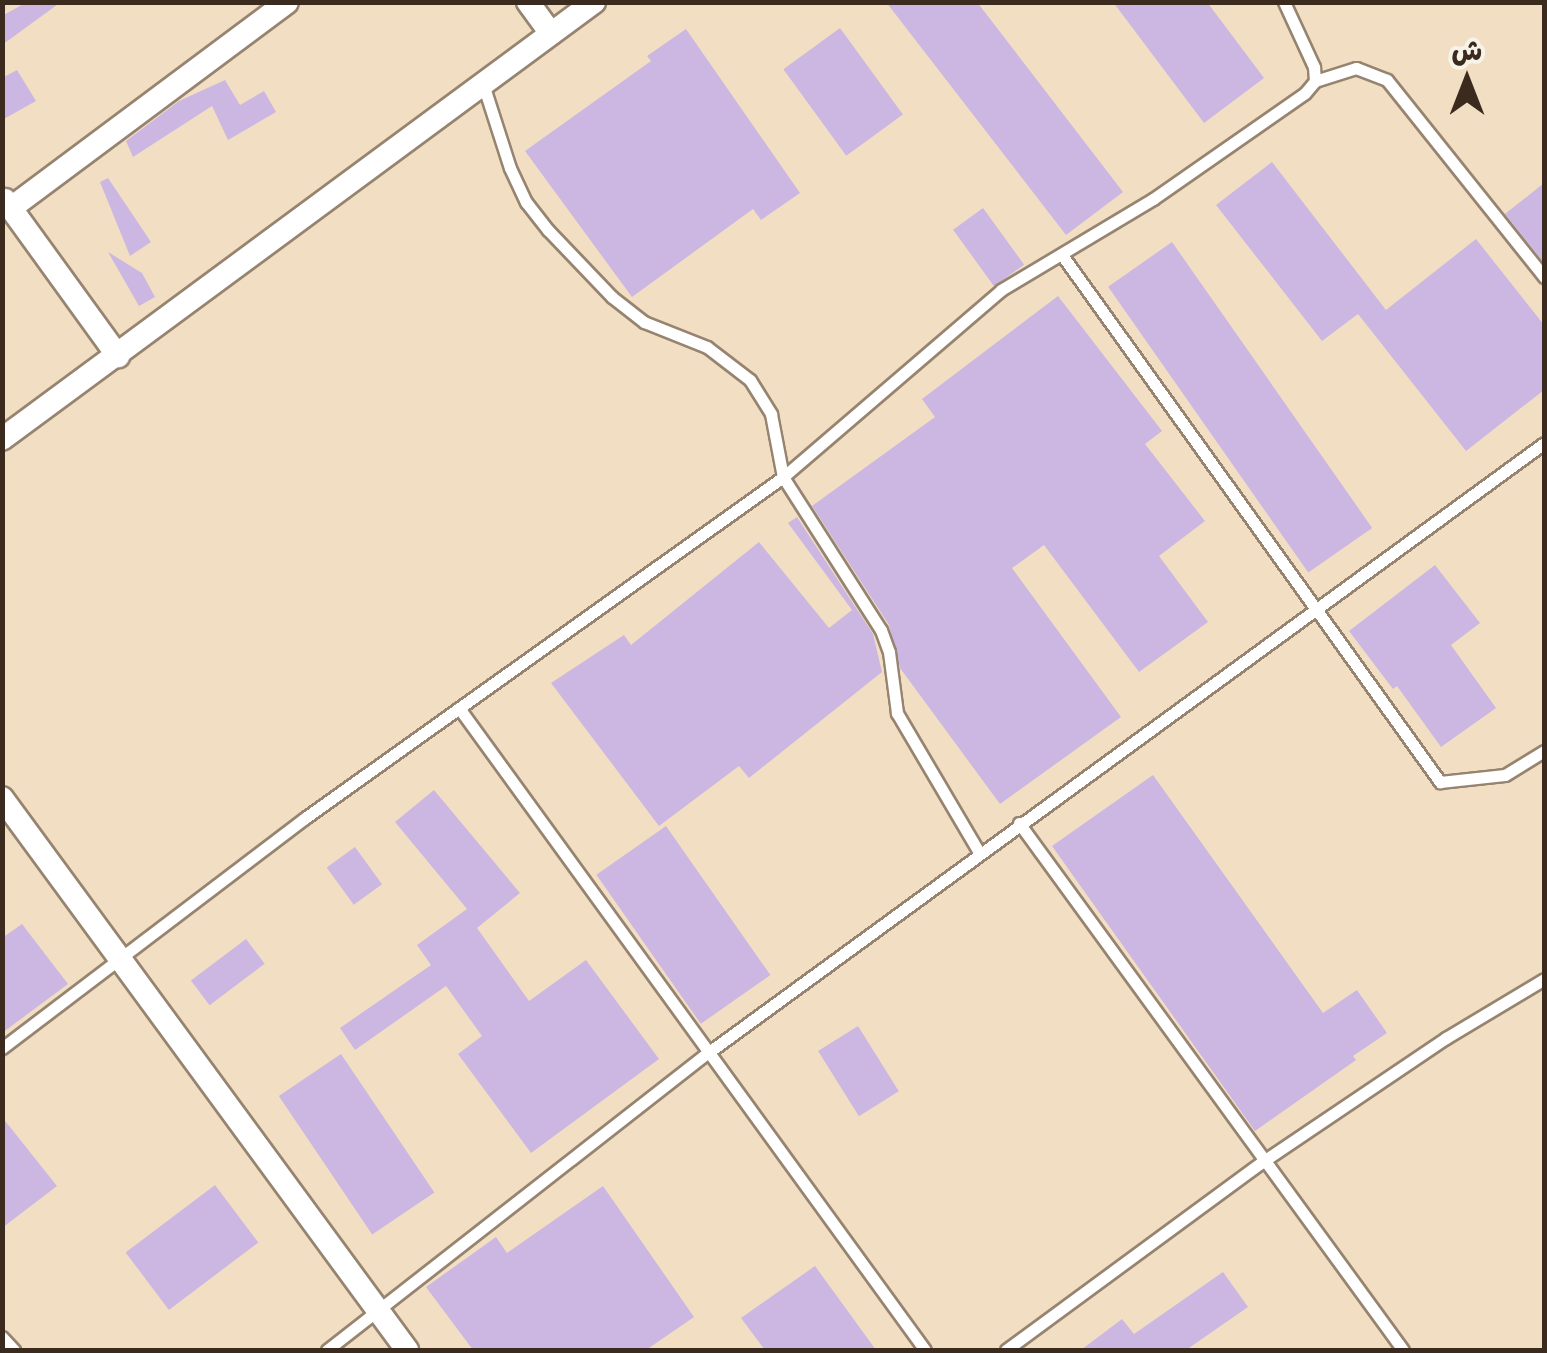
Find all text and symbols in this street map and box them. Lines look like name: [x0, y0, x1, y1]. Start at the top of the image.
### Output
north arrow: [1417, 30, 1517, 130]
text: ش: [1452, 31, 1482, 69]

